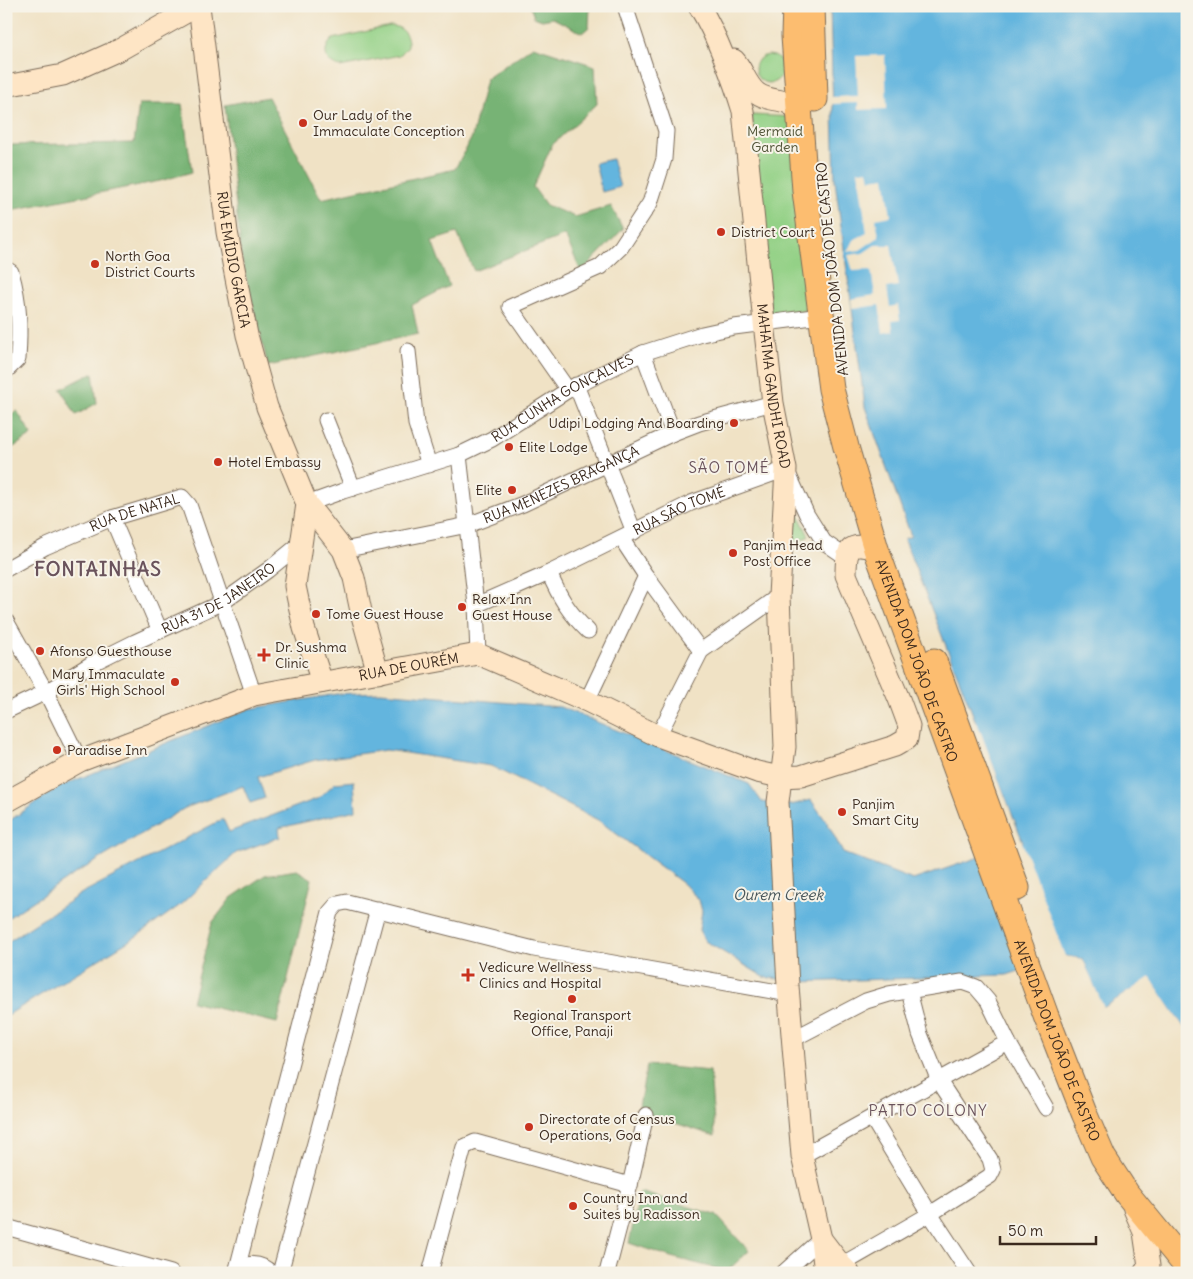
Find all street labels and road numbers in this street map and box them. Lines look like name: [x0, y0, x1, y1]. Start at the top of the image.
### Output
street label: AVENIDA DOM JOÃO DE CASTRO: [812, 161, 852, 377]
street label: RUA EMÍDIO GARCIA: [213, 190, 254, 329]
street label: MAHATMA GANDHI ROAD: [753, 303, 795, 470]
street label: RUA CUNHA GONÇALVES: [488, 350, 637, 446]
street label: RUA MENEZES BRAGANÇA: [481, 441, 642, 527]
street label: RUA SÃO TOMÉ: [630, 483, 728, 539]
street label: RUA DE NATAL: [87, 489, 182, 536]
street label: AVENIDA DOM JOÃO DE CASTRO: [871, 556, 962, 765]
street label: RUA 31 DE JANEIRO: [159, 558, 279, 638]
street label: RUA DE OURÉM: [357, 649, 460, 685]
street label: AVENIDA DOM JOÃO DE CASTRO: [1010, 937, 1104, 1144]

